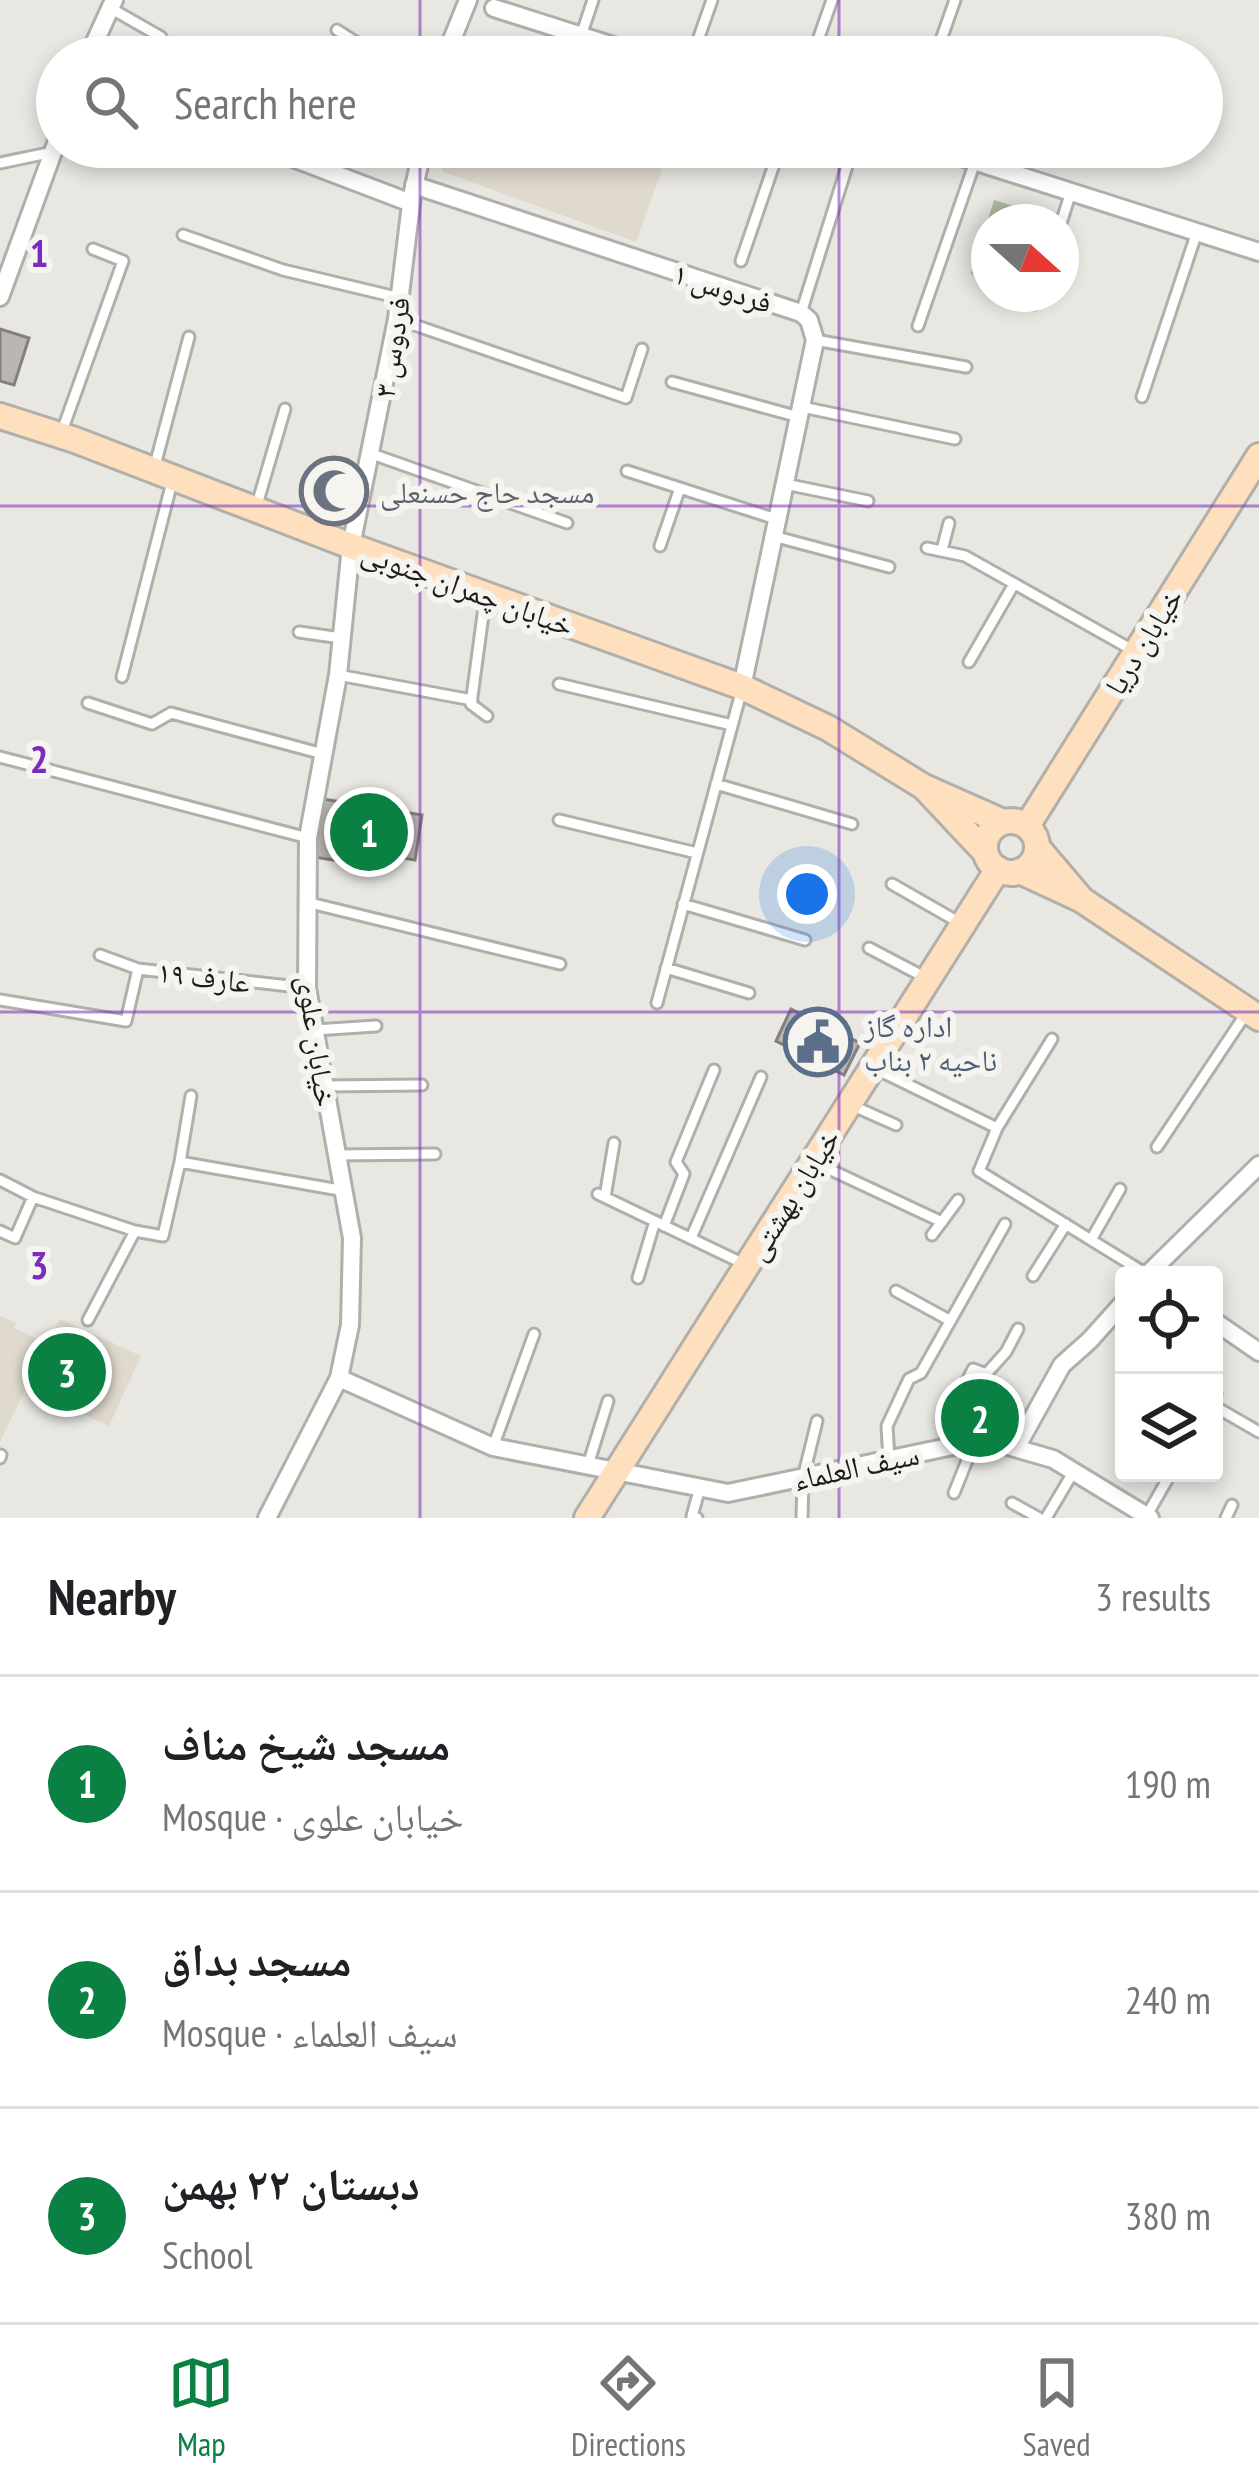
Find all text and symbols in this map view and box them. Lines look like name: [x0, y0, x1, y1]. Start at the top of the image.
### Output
search box: [36, 36, 1223, 168]
icon: search: [78, 69, 144, 135]
text: Search here: [174, 73, 357, 131]
north arrow: [971, 204, 1079, 312]
text: 1: [30, 227, 48, 278]
street label: فردوس ۱: [669, 253, 777, 321]
street label: فردوس ۳: [364, 294, 418, 400]
mosque icon: مسجد حاج حسنعلی: [299, 456, 369, 526]
place label: مسجد حاج حسنعلی: [380, 472, 594, 512]
street label: خیابان چمران جنوبی: [357, 532, 579, 644]
street label: خیابان دریا: [1095, 580, 1191, 702]
text: 2: [30, 733, 48, 784]
pin: 1: [330, 787, 408, 877]
your location: [777, 864, 837, 924]
street label: عارف ۱۹: [155, 951, 253, 1001]
street label: خیابان علوی: [289, 973, 347, 1109]
place label: اداره گاز ناحیه ۲ بناب: [863, 1006, 997, 1079]
public building icon: اداره گاز ناحیه ۲ بناب: [783, 1007, 853, 1077]
street label: خیابان بهشتی: [736, 1121, 848, 1267]
text: 3: [30, 1239, 48, 1290]
map controls: [1115, 1266, 1223, 1482]
button: locate: [1115, 1266, 1223, 1374]
pin: 3: [28, 1327, 106, 1417]
pin: 2: [941, 1373, 1019, 1463]
button: layers: [1115, 1374, 1223, 1482]
street label: سیف العلماء: [789, 1434, 923, 1498]
text: Nearby: [48, 1563, 176, 1629]
text: 3 results: [1095, 1571, 1211, 1622]
text: مسجد شیخ مناف: [162, 1714, 450, 1772]
text: 1: [78, 1758, 96, 1809]
text: 190 m: [1125, 1758, 1211, 1809]
text: Mosque · خیابان علوی: [162, 1791, 464, 1842]
text: مسجد بداق: [162, 1930, 352, 1988]
text: 2: [78, 1974, 96, 2025]
text: 240 m: [1125, 1974, 1211, 2025]
text: Mosque · سیف العلماء: [162, 2007, 458, 2058]
text: دبستان ۲۲ بهمن: [162, 2154, 420, 2212]
text: 3: [78, 2190, 96, 2241]
text: 380 m: [1125, 2190, 1211, 2241]
text: School: [162, 2229, 253, 2280]
tab: Map: [168, 2350, 234, 2465]
tab: Directions: [571, 2350, 686, 2465]
tab: Saved: [1023, 2350, 1091, 2465]

